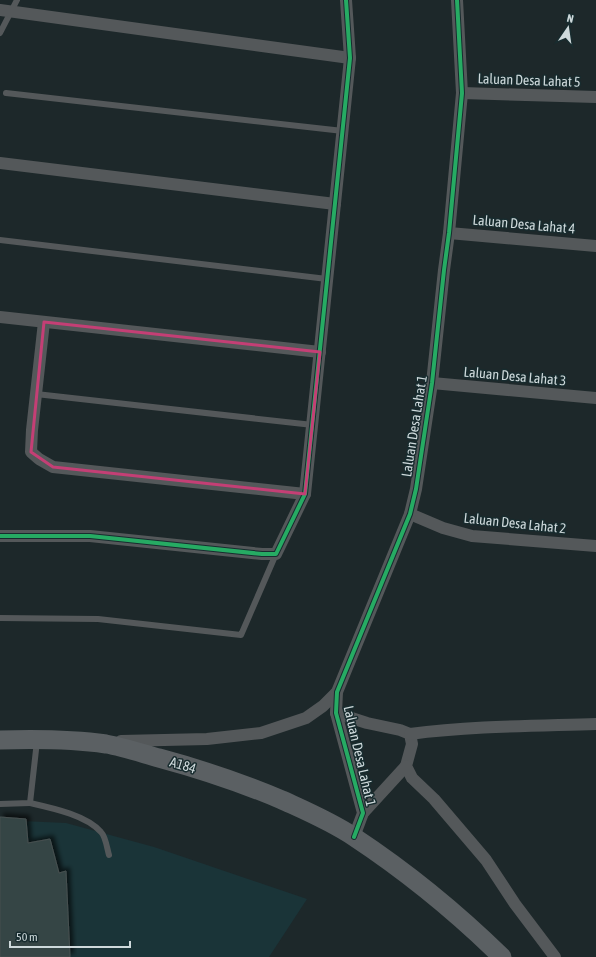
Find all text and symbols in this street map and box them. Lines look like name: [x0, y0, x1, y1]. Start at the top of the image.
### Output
north arrow: [548, 8, 588, 48]
text: N: [566, 12, 575, 25]
street label: Laluan Desa Lahat 5: [477, 70, 581, 90]
street label: Laluan Desa Lahat 4: [472, 212, 576, 236]
street label: Laluan Desa Lahat 3: [463, 364, 567, 388]
street label: Laluan Desa Lahat 1: [398, 374, 430, 478]
street label: Laluan Desa Lahat 2: [463, 510, 567, 536]
street label: Laluan Desa Lahat 1: [341, 704, 379, 808]
street label: A184: [168, 753, 198, 777]
scale bar: [10, 923, 130, 949]
text: 50 m: [16, 930, 38, 944]

